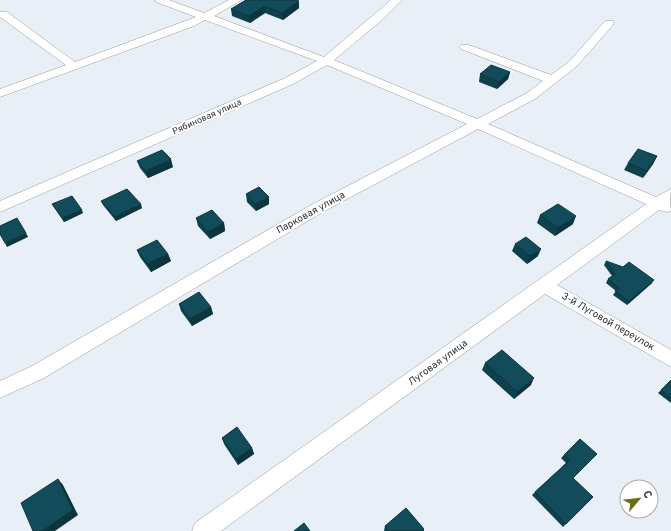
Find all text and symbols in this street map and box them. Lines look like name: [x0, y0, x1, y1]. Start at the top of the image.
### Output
street label: Рябиновая улица: [171, 97, 243, 137]
street label: Парковая улица: [274, 189, 348, 237]
street label: 3-й Луговой переулок: [559, 290, 657, 354]
street label: Луговая улица: [406, 337, 470, 389]
north arrow: [619, 479, 659, 519]
text: С: [639, 488, 655, 501]

